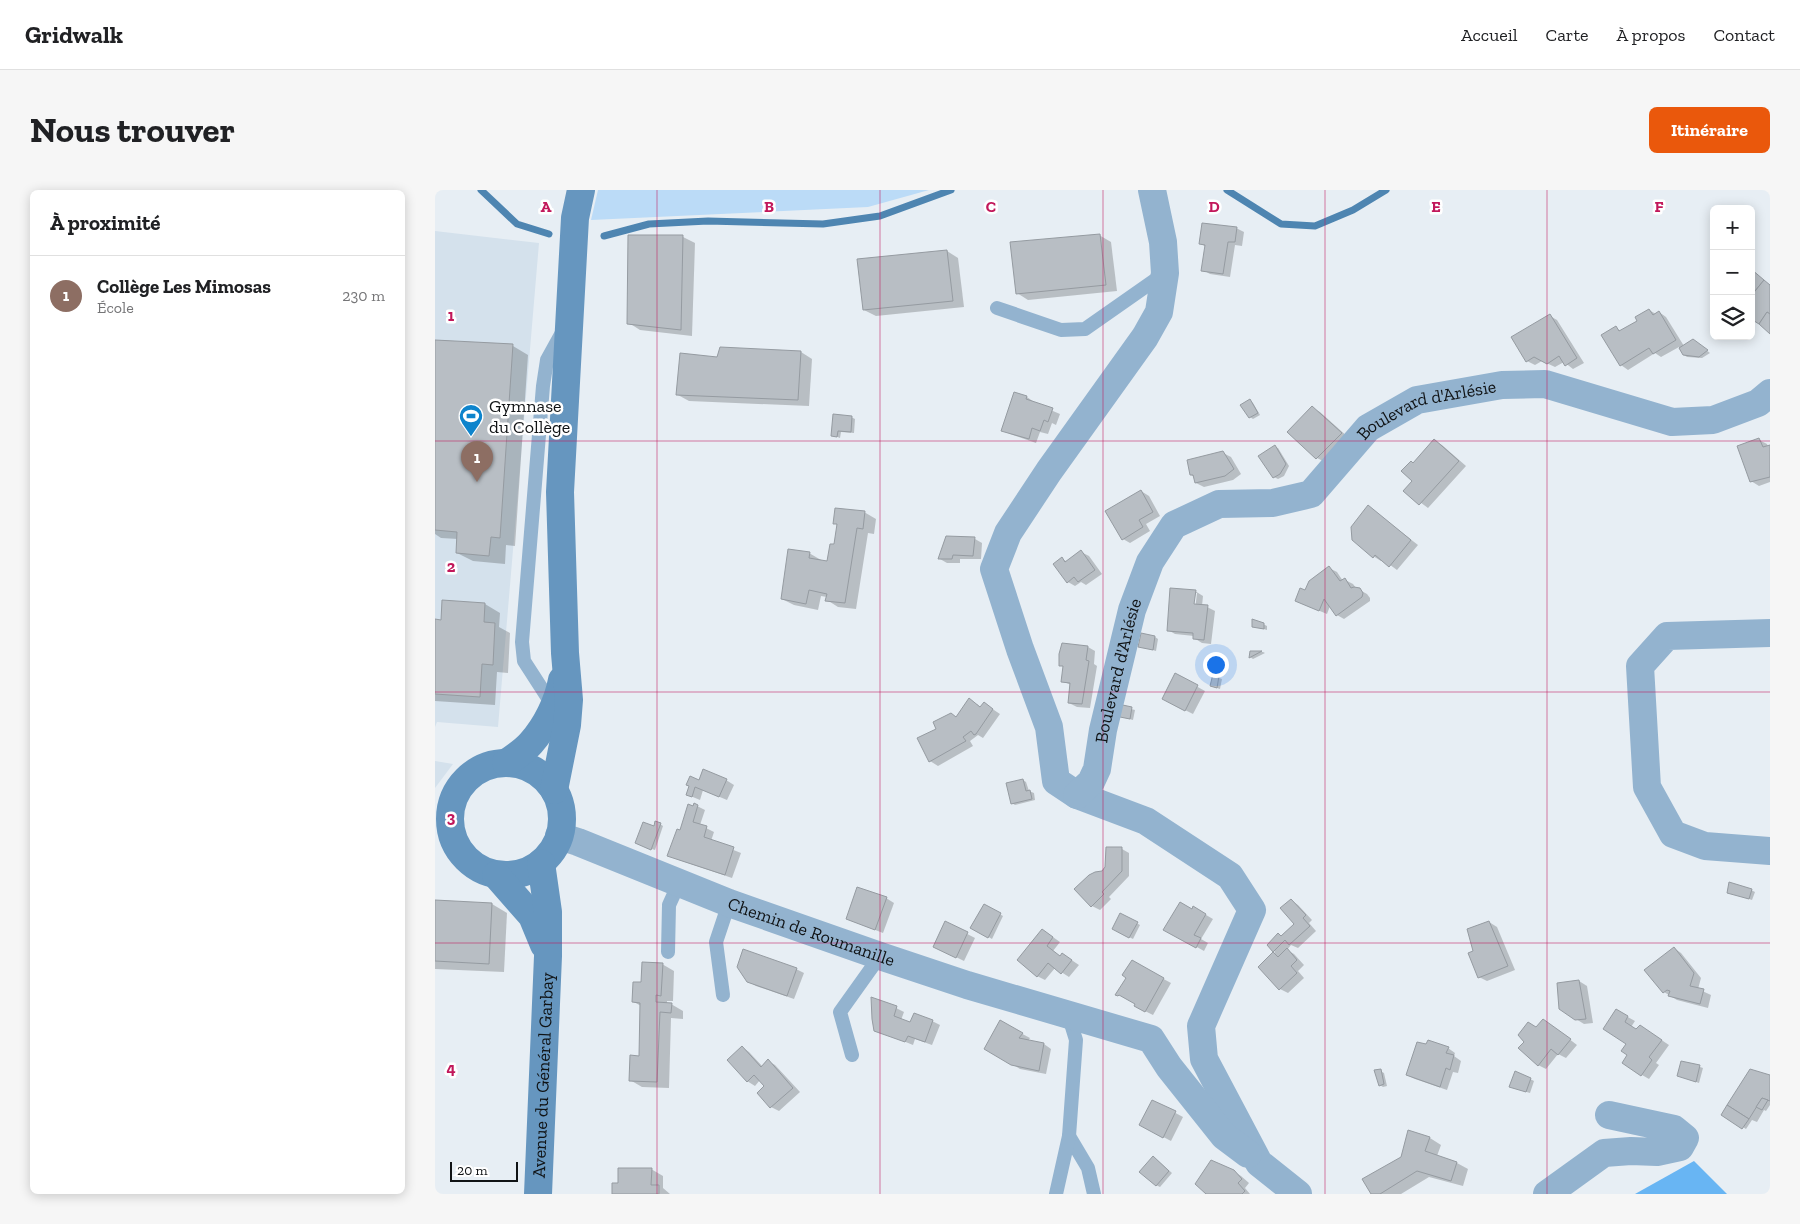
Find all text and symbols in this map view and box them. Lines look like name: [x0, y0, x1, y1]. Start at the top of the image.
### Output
text: Gridwalk: [25, 20, 123, 49]
text: Accueil: [1461, 24, 1518, 46]
text: Carte: [1546, 24, 1589, 46]
text: À propos: [1617, 24, 1685, 46]
text: Contact: [1713, 24, 1775, 46]
button: Itinéraire: [1649, 107, 1770, 153]
text: Nous trouver: [30, 109, 235, 151]
text: A: [541, 197, 552, 216]
text: B: [764, 197, 774, 216]
text: C: [986, 197, 996, 216]
text: D: [1208, 197, 1220, 216]
text: E: [1431, 197, 1441, 216]
text: F: [1654, 197, 1664, 216]
map controls: [1710, 205, 1755, 340]
button: +: [1710, 205, 1755, 250]
text: À proximité: [50, 210, 160, 235]
button: −: [1710, 250, 1755, 295]
text: Collège Les Mimosas: [97, 275, 271, 298]
text: 1: [63, 286, 69, 305]
text: 230 m: [342, 286, 385, 305]
button: layers: [1710, 295, 1755, 340]
text: École: [97, 298, 134, 317]
text: 1: [448, 306, 455, 325]
street label: Boulevard d'Arlésie: [1352, 375, 1498, 444]
place label: Gymnase du Collège: [489, 395, 570, 438]
sports icon: Gymnase du Collège: [458, 403, 484, 437]
pin: 1: [461, 441, 493, 482]
text: 2: [447, 557, 456, 576]
street label: Boulevard d'Arlésie: [1090, 595, 1146, 745]
your location: [1203, 652, 1229, 678]
text: 3: [447, 808, 456, 827]
street label: Chemin de Roumanille: [725, 892, 898, 971]
street label: Avenue du Général Garbay: [528, 971, 558, 1178]
text: 4: [446, 1059, 456, 1078]
scale bar: [450, 1159, 517, 1182]
text: 20 m: [457, 1162, 488, 1179]

